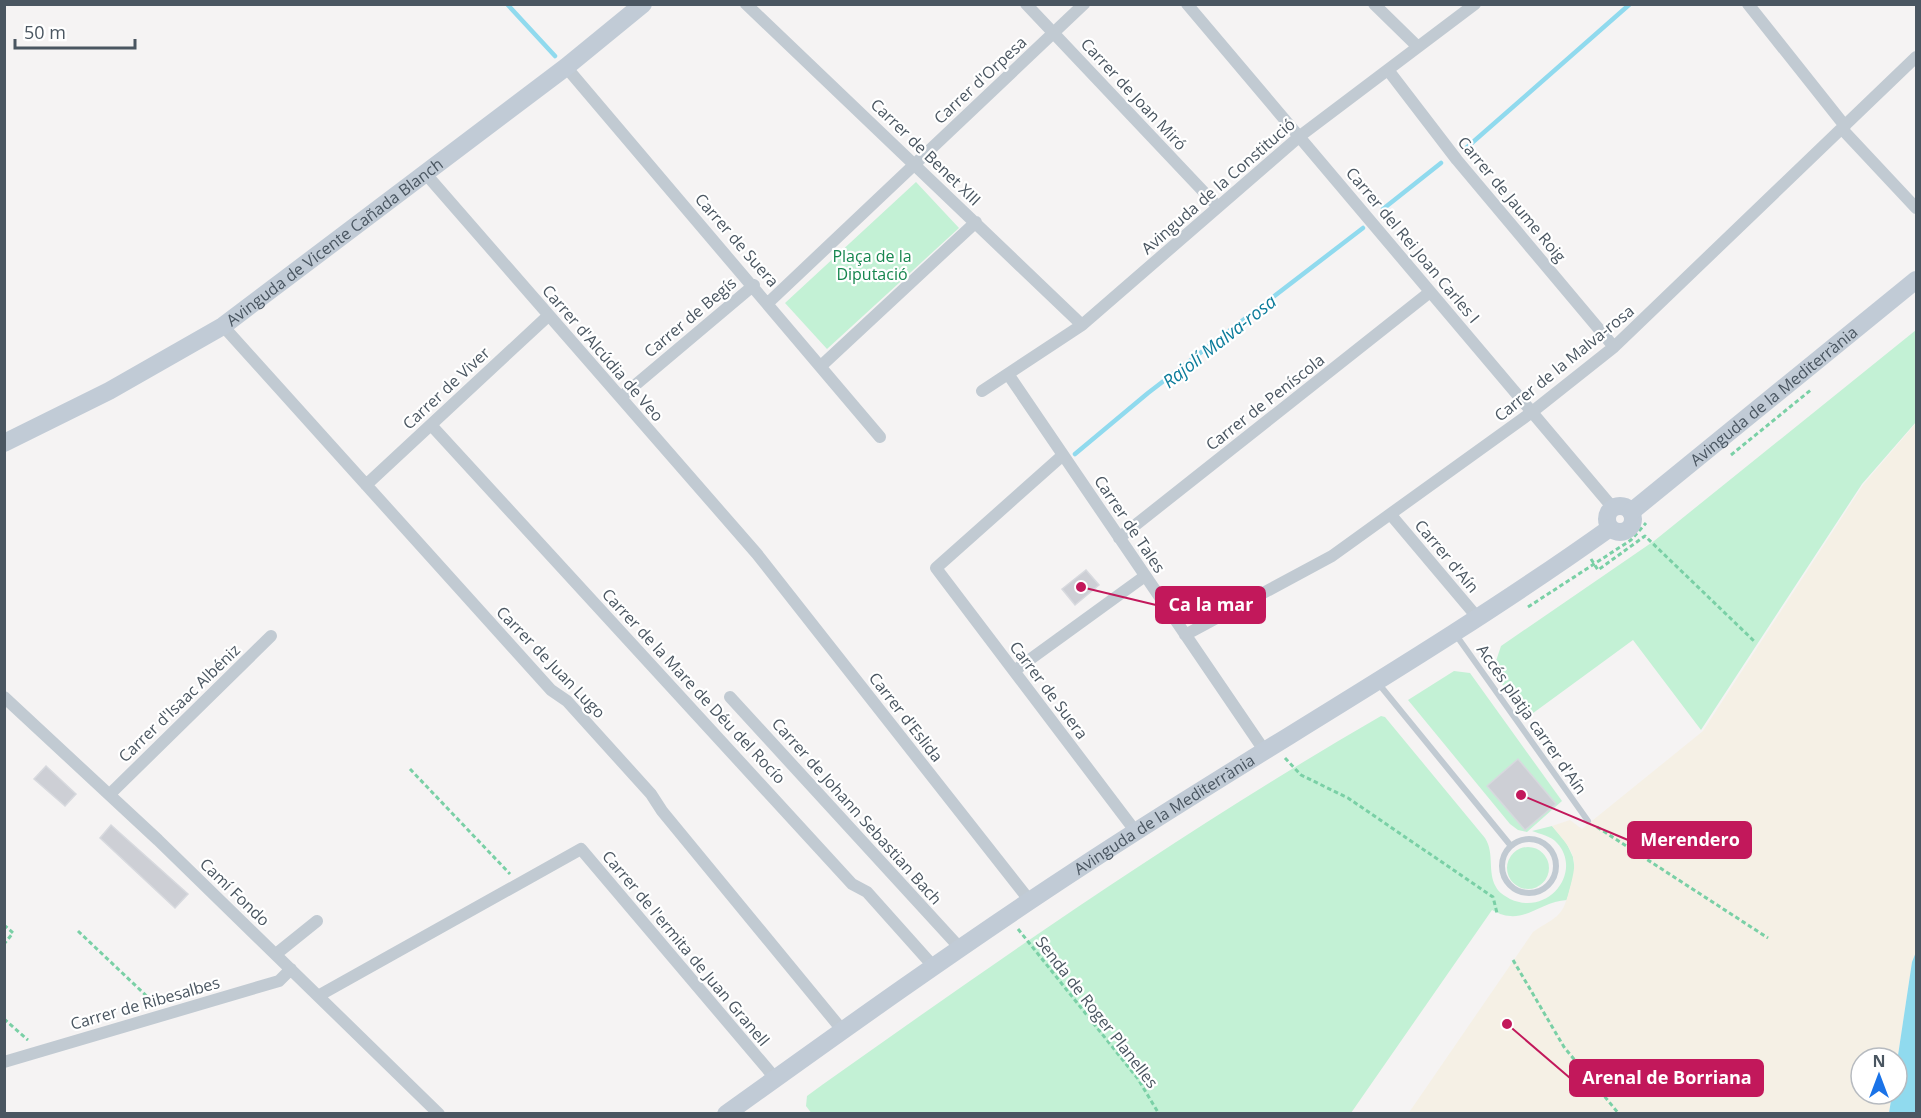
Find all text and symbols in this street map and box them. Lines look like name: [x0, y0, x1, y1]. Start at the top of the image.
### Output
scale bar: [15, 12, 135, 50]
text: 50 m: [24, 20, 66, 44]
street label: Carrer d'Orpesa: [929, 31, 1031, 129]
street label: Carrer de Joan Miró: [1076, 33, 1192, 155]
street label: Carrer de Benet XIII: [866, 94, 986, 210]
street label: Avinguda de la Constitució: [1136, 113, 1300, 259]
street label: Carrer de Jaume Roig: [1453, 131, 1571, 267]
street label: Avinguda de Vicente Cañada Blanch: [222, 153, 447, 331]
street label: Carrer del Rei Joan Carles I: [1341, 162, 1485, 328]
street label: Carrer de Suera: [690, 188, 784, 292]
park label: Plaça de la Diputació: [832, 245, 912, 285]
street label: Carrer de Begís: [639, 272, 741, 362]
street label: Carrer d'Alcúdia de Veo: [537, 280, 669, 426]
water label: Rajolí Malva-rosa: [1157, 289, 1281, 393]
street label: Carrer de la Malva-rosa: [1490, 300, 1638, 426]
street label: Avinguda de la Mediterrània: [1685, 321, 1862, 471]
street label: Carrer de Viver: [398, 342, 495, 434]
street label: Carrer de Peníscola: [1201, 349, 1329, 455]
street label: Carrer de Tales: [1089, 471, 1171, 577]
street label: Carrer d'Aín: [1410, 515, 1484, 597]
street label: Carrer de la Mare de Déu del Rocío: [597, 583, 791, 789]
callout: Ca la mar: [1156, 587, 1265, 623]
text: Ca la mar: [1169, 592, 1253, 616]
street label: Carrer de Juan Lugo: [492, 601, 610, 723]
street label: Carrer de Suera: [1005, 636, 1093, 744]
street label: Carrer d'Isaac Albéniz: [113, 639, 245, 767]
street label: Accés platja carrer d'Aín: [1472, 640, 1592, 798]
street label: Carrer d'Eslida: [864, 668, 948, 766]
street label: Carrer de Johann Sebastian Bach: [767, 713, 947, 909]
street label: Avinguda de la Mediterrània: [1070, 749, 1259, 880]
callout: Merendero: [1628, 822, 1751, 858]
text: Merendero: [1640, 827, 1740, 851]
street label: Carrer de l'ermita de Juan Granell: [597, 845, 775, 1051]
street label: Camí Fondo: [195, 853, 275, 931]
street label: Senda de Roger Planelles: [1031, 931, 1163, 1093]
street label: Carrer de Ribesalbes: [68, 971, 222, 1035]
north arrow: [1849, 1046, 1909, 1106]
text: N: [1872, 1050, 1886, 1072]
callout: Arenal de Borriana: [1570, 1060, 1763, 1096]
text: Arenal de Borriana: [1582, 1065, 1752, 1089]

